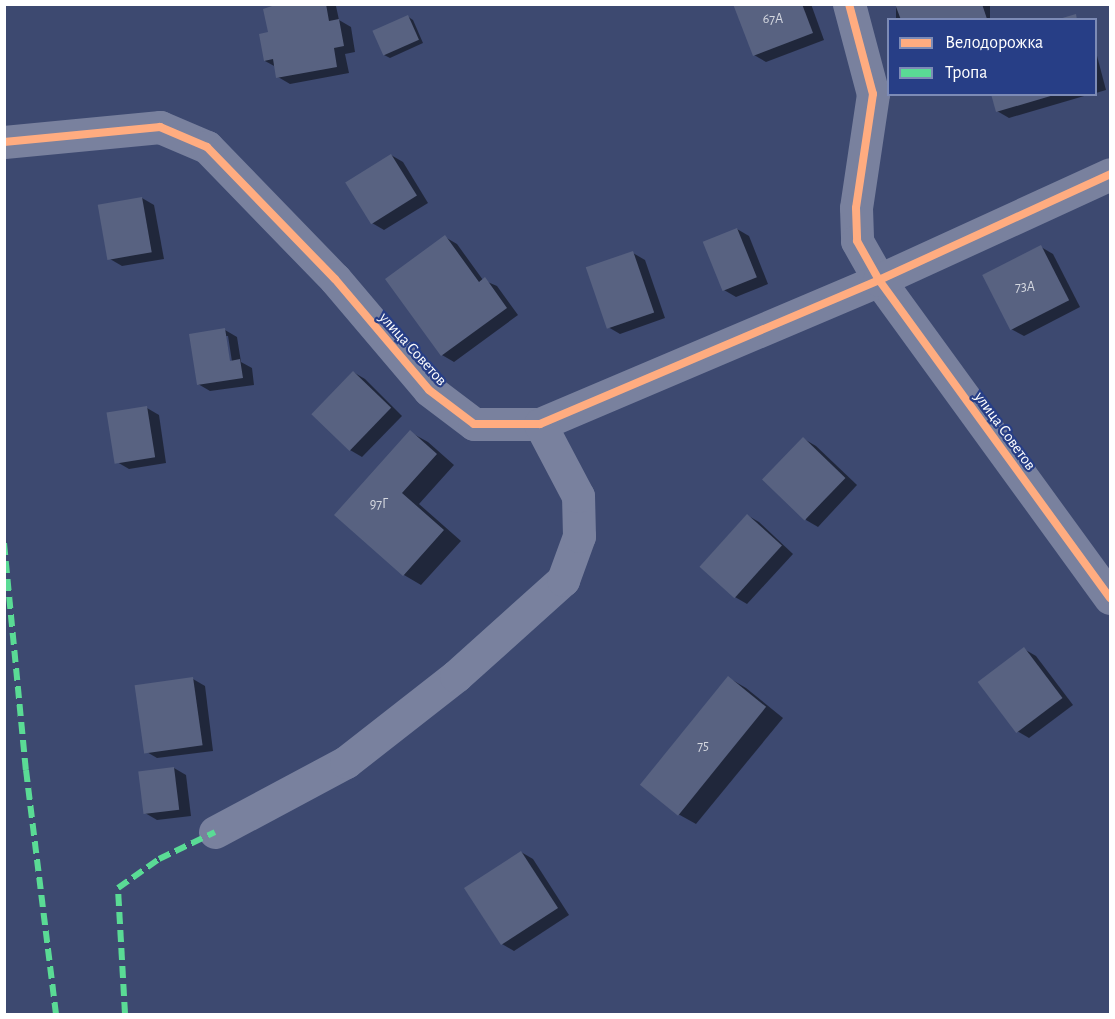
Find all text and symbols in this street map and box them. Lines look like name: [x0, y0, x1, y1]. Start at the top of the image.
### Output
house number: 67А: [763, 11, 783, 27]
legend: [887, 18, 1097, 96]
text: Велодорожка: [945, 34, 1043, 52]
text: Тропа: [945, 64, 988, 82]
house number: 73А: [1015, 279, 1035, 295]
street label: улица Советов: [375, 308, 451, 390]
street label: улица Советов: [970, 388, 1040, 474]
house number: 97Г: [370, 496, 388, 512]
house number: 75: [697, 738, 709, 754]

